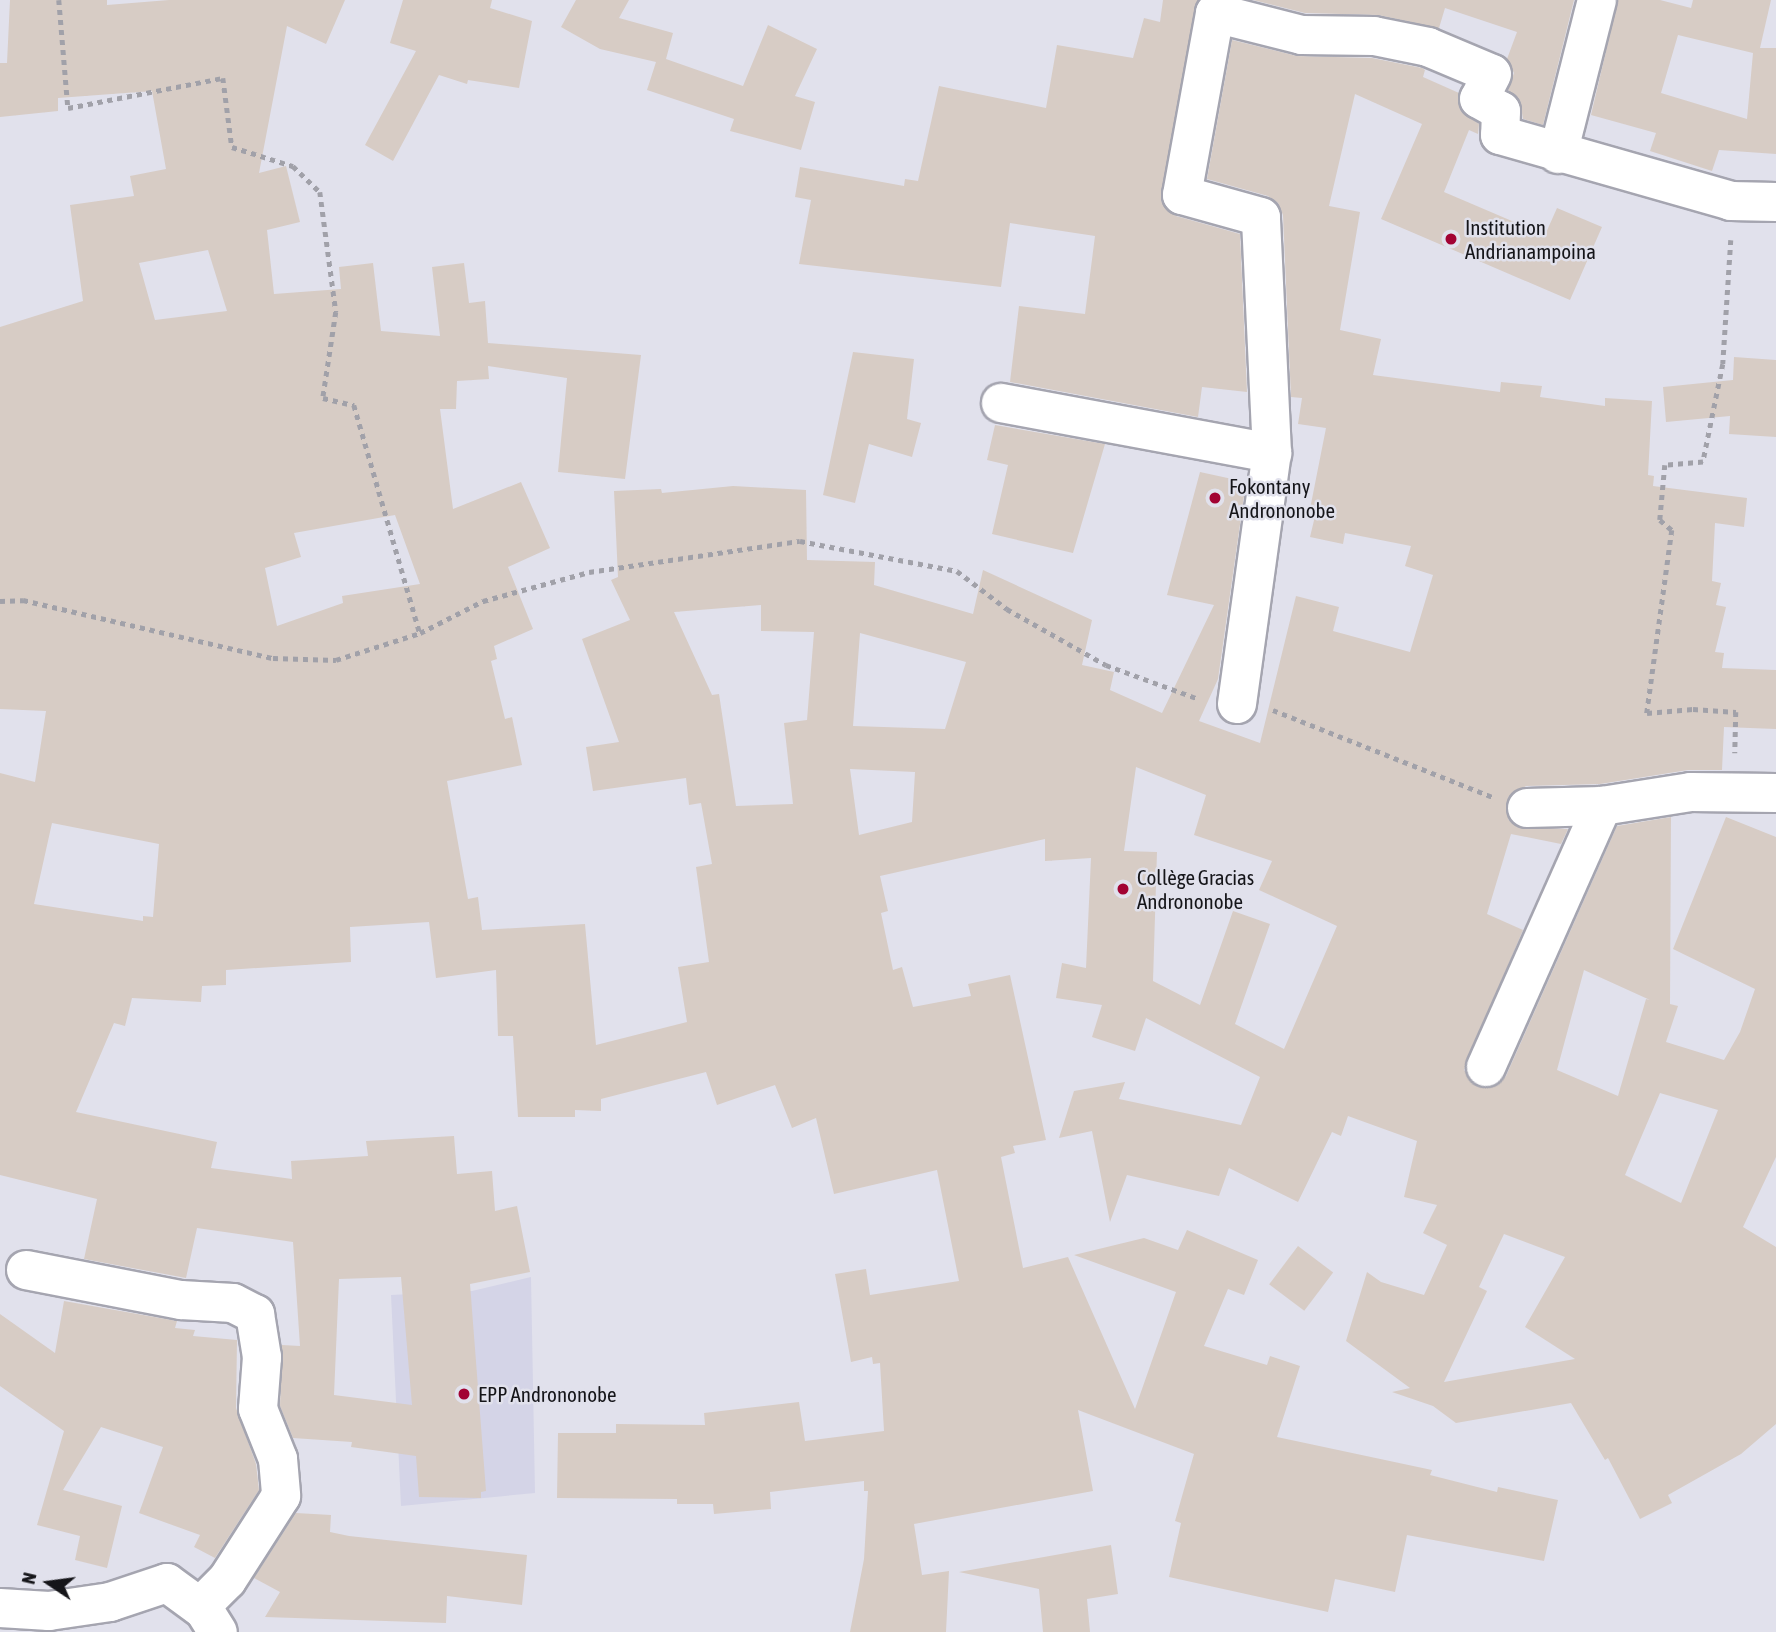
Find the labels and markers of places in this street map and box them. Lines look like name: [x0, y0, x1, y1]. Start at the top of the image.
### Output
place label: Institution Andrianampoina: [1465, 214, 1596, 264]
marker: Institution Andrianampoina: [1443, 231, 1459, 247]
place label: Fokontany Andrononobe: [1229, 473, 1335, 523]
marker: Fokontany Andrononobe: [1207, 490, 1223, 506]
place label: Collège Gracias Andrononobe: [1137, 864, 1254, 914]
marker: Collège Gracias Andrononobe: [1115, 881, 1131, 897]
place label: EPP Andrononobe: [478, 1381, 616, 1407]
marker: EPP Andrononobe: [456, 1386, 472, 1402]

